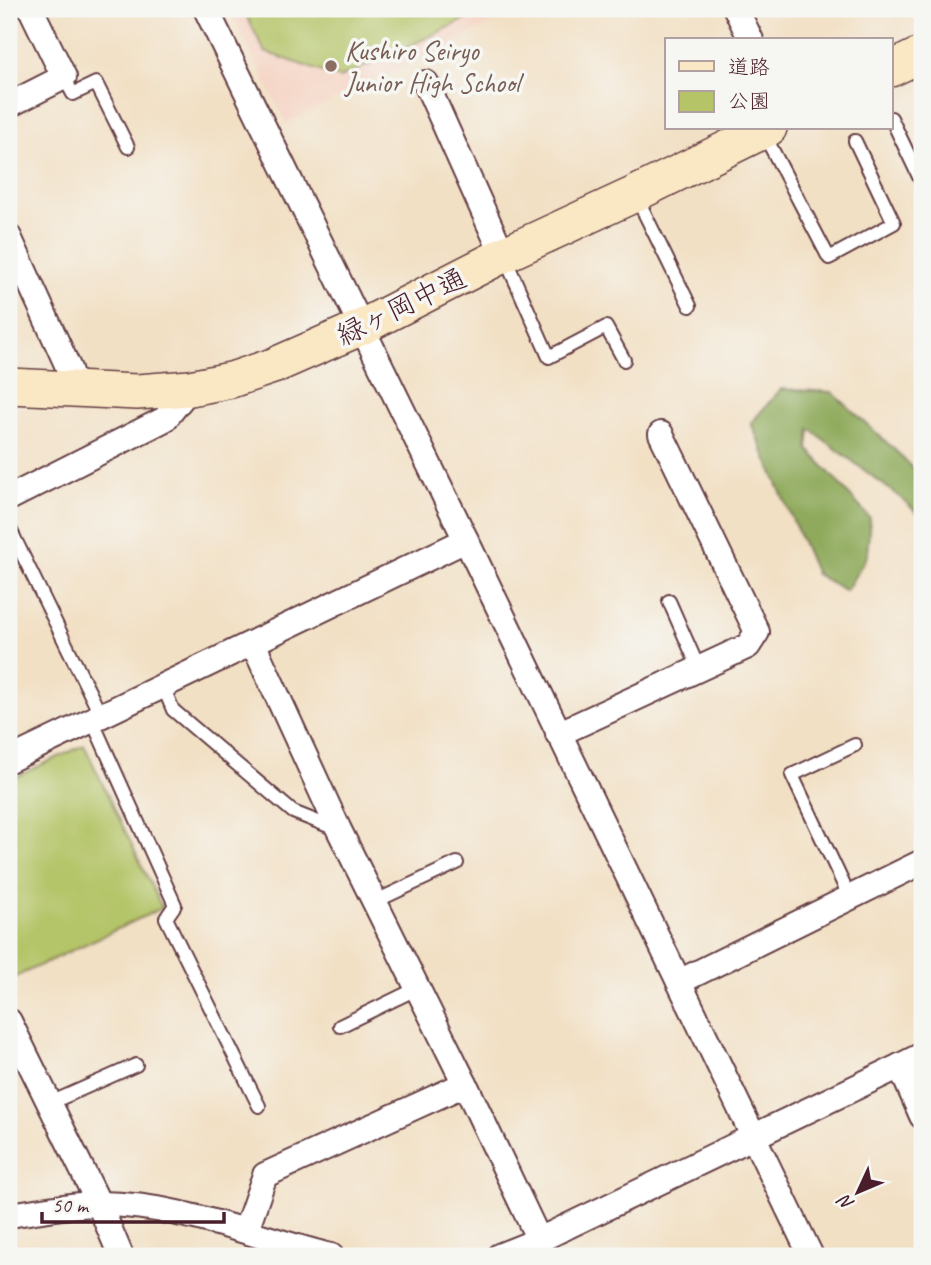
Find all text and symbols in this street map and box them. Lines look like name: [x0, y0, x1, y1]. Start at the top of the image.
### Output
place label: Kushiro Seiryo Junior High School: [343, 33, 525, 100]
legend: [665, 38, 892, 130]
text: 道路: [728, 54, 770, 80]
marker: Kushiro Seiryo Junior High School: [323, 58, 339, 74]
text: 公園: [728, 88, 770, 114]
street label: 緑ヶ岡中通: [331, 260, 472, 353]
north arrow: [822, 1156, 892, 1226]
scale bar: [42, 1181, 224, 1225]
text: N: [832, 1188, 859, 1216]
text: 50 m: [52, 1192, 90, 1218]

